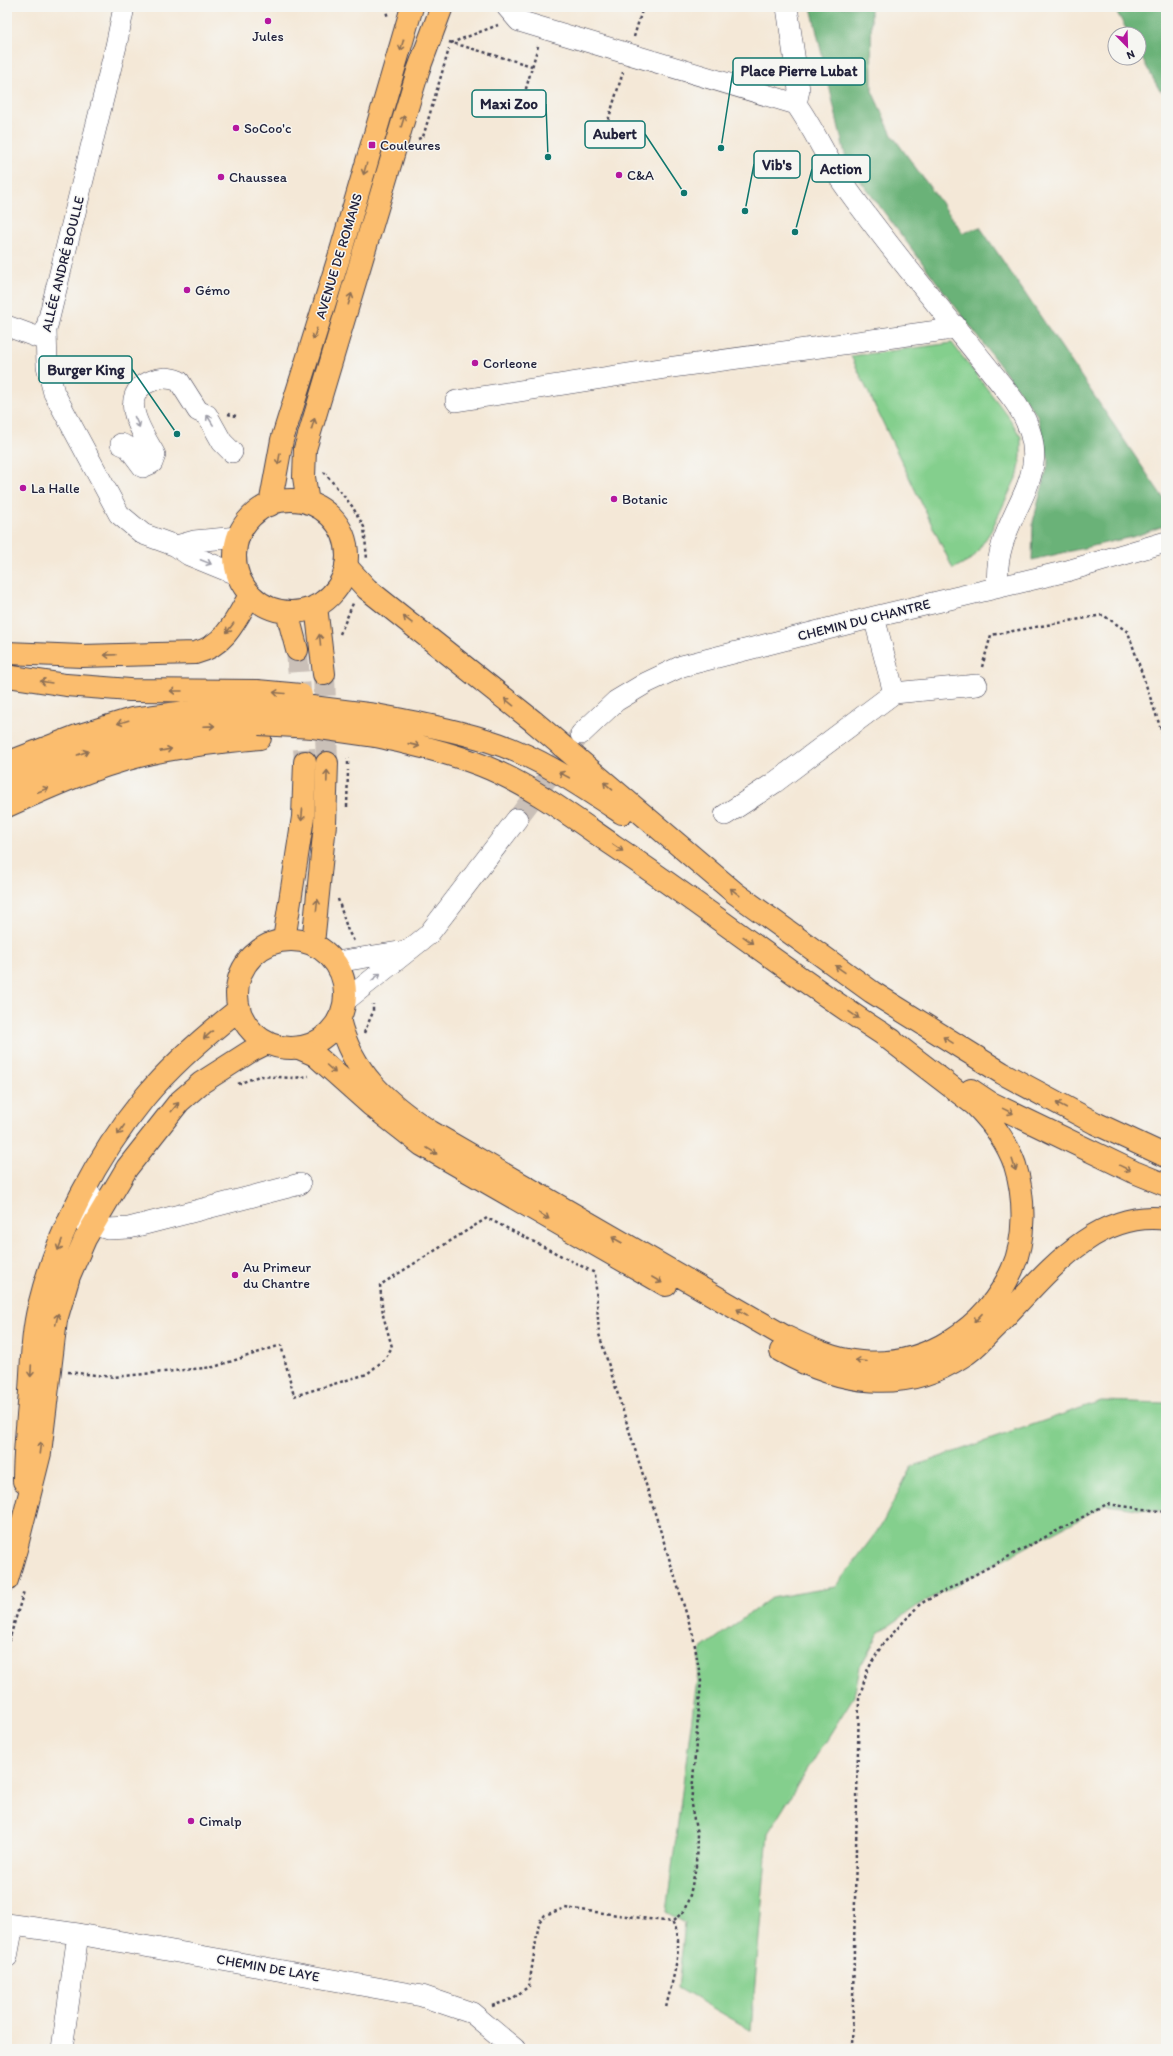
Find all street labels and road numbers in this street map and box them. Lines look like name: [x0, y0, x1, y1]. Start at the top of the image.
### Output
street label: AVENUE DE ROMANS: [312, 191, 366, 321]
street label: ALLÉE ANDRÉ BOULLE: [38, 194, 88, 334]
street label: CHEMIN DU CHANTRE: [796, 595, 932, 645]
street label: CHEMIN DE LAYE: [215, 1951, 321, 1985]

